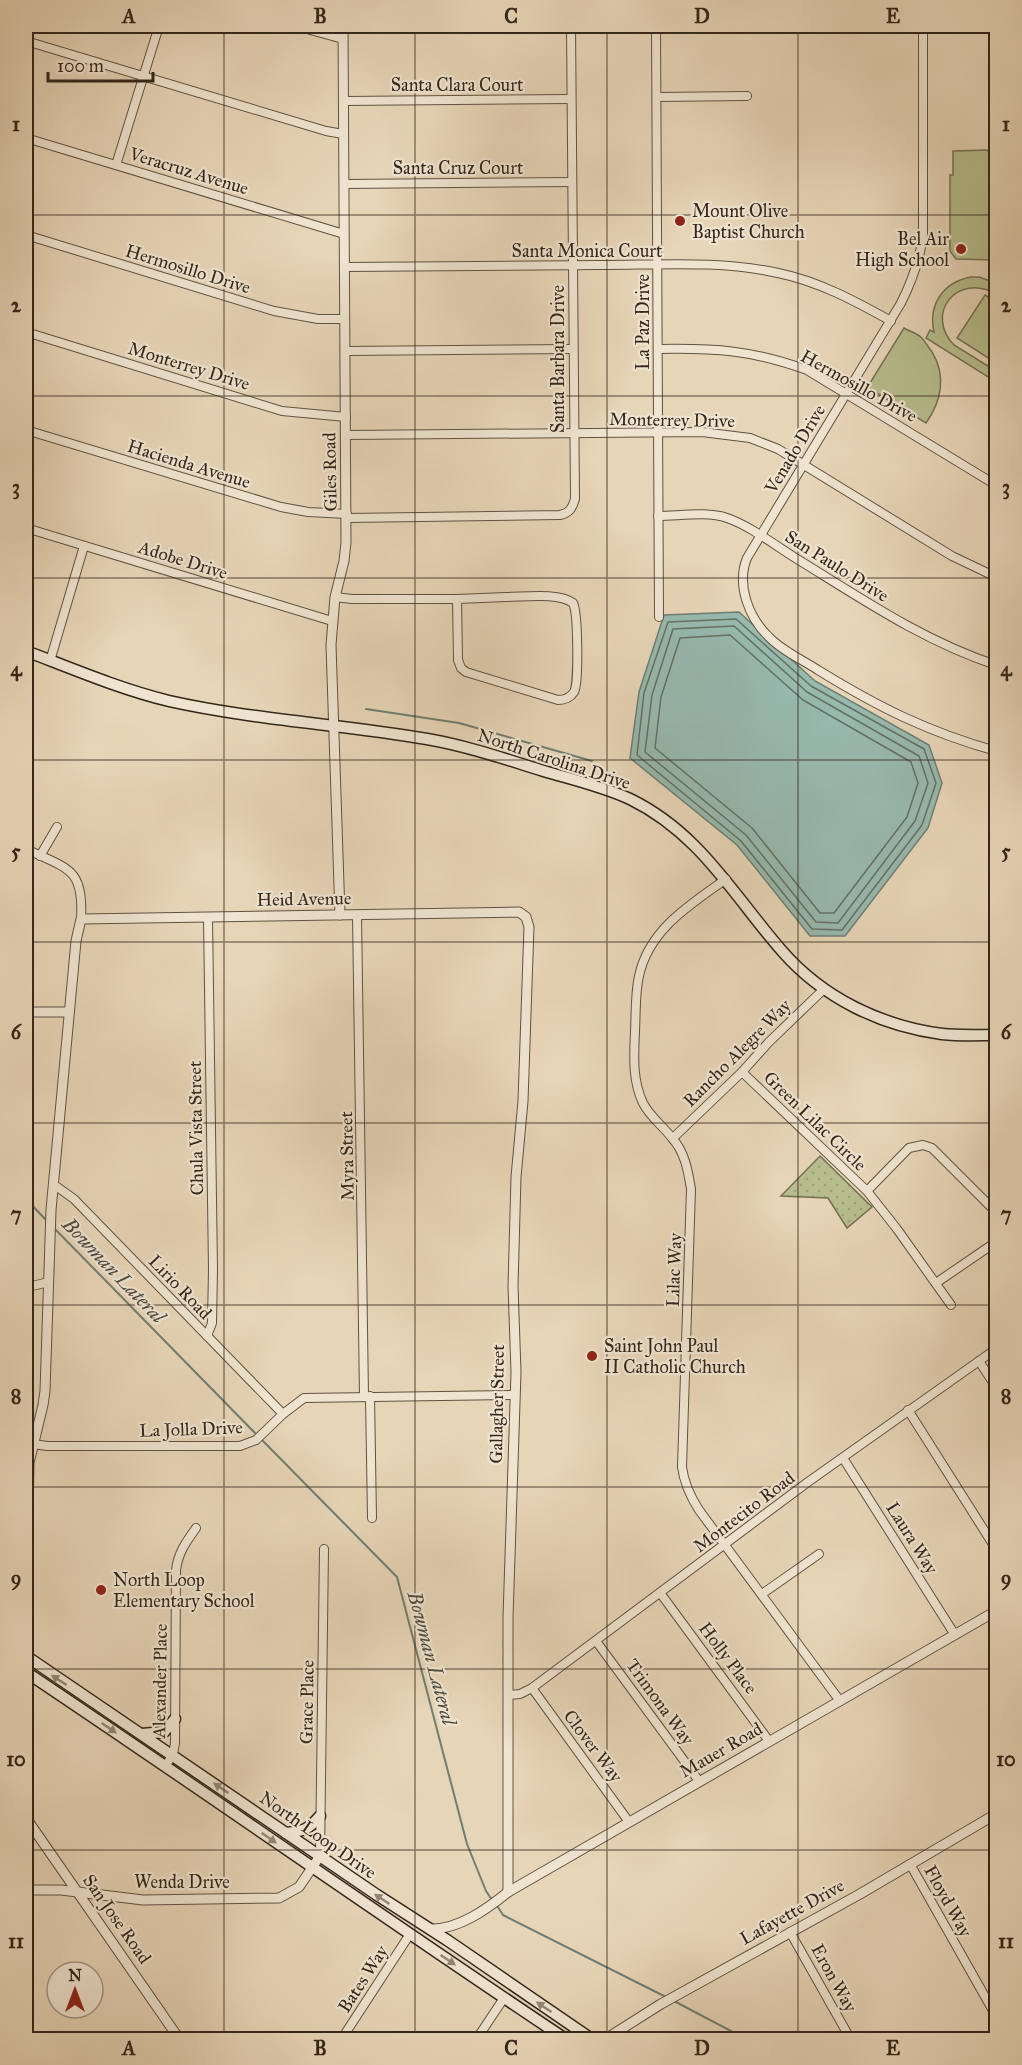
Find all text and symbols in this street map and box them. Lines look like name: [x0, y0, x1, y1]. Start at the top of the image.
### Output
text: A: [120, 4, 136, 28]
text: B: [313, 4, 327, 28]
text: C: [504, 4, 518, 28]
text: D: [694, 4, 710, 28]
text: E: [886, 4, 901, 28]
scale bar: [48, 45, 153, 83]
text: 100 m: [57, 55, 104, 77]
street label: Santa Clara Court: [391, 74, 524, 96]
text: 1: [12, 112, 20, 136]
text: 1: [1002, 112, 1010, 136]
street label: Veracruz Avenue: [126, 142, 251, 200]
street label: Santa Cruz Court: [393, 157, 524, 179]
place label: Mount Olive Baptist Church: [692, 200, 805, 243]
marker: Mount Olive Baptist Church: [673, 214, 687, 228]
place label: Bel Air High School: [855, 228, 949, 272]
street label: Hermosillo Drive: [123, 240, 253, 298]
street label: Santa Monica Court: [512, 240, 663, 262]
marker: Bel Air High School: [954, 242, 968, 256]
street label: La Paz Drive: [632, 274, 654, 370]
street label: Santa Barbara Drive: [547, 285, 569, 433]
text: 2: [11, 293, 22, 317]
text: 2: [1001, 293, 1012, 317]
street label: Monterrey Drive: [126, 337, 252, 395]
street label: Hermosillo Drive: [797, 345, 921, 427]
street label: Venado Drive: [759, 401, 830, 498]
street label: Monterrey Drive: [609, 408, 735, 432]
street label: Giles Road: [318, 432, 342, 512]
street label: Hacienda Avenue: [125, 435, 253, 493]
text: 3: [12, 475, 20, 500]
text: 3: [1002, 475, 1010, 500]
street label: San Paulo Drive: [781, 525, 893, 607]
street label: Adobe Drive: [135, 536, 230, 584]
text: 4: [10, 657, 22, 682]
text: 4: [1000, 657, 1012, 682]
street label: North Carolina Drive: [475, 724, 633, 794]
text: 5: [11, 839, 21, 863]
text: 5: [1001, 839, 1011, 863]
street label: Heid Avenue: [256, 887, 352, 911]
street label: Rancho Alegre Way: [678, 994, 797, 1112]
text: 6: [11, 1020, 23, 1044]
text: 6: [1001, 1020, 1013, 1044]
street label: Chula Vista Street: [184, 1060, 208, 1196]
street label: Green Lilac Circle: [759, 1066, 871, 1176]
street label: Myra Street: [335, 1110, 359, 1201]
text: 7: [11, 1202, 22, 1226]
text: 7: [1001, 1202, 1012, 1226]
water label: Bowman Lateral: [57, 1211, 172, 1329]
street label: Lilac Way: [662, 1232, 686, 1307]
street label: Lirio Road: [144, 1250, 216, 1324]
place label: Saint John Paul II Catholic Church: [604, 1335, 746, 1378]
street label: Gallagher Street: [485, 1344, 510, 1464]
marker: Saint John Paul II Catholic Church: [585, 1349, 599, 1363]
text: 8: [11, 1384, 21, 1408]
text: 8: [1001, 1384, 1011, 1408]
street label: La Jolla Drive: [139, 1416, 243, 1443]
street label: Montecito Road: [689, 1467, 799, 1557]
street label: Laura Way: [881, 1498, 943, 1579]
text: 9: [11, 1566, 21, 1591]
text: 9: [1001, 1566, 1011, 1591]
place label: North Loop Elementary School: [113, 1569, 255, 1612]
marker: North Loop Elementary School: [94, 1583, 108, 1597]
water label: Bowman Lateral: [402, 1588, 462, 1729]
street label: Holly Place: [694, 1618, 762, 1698]
street label: Alexander Place: [148, 1623, 172, 1740]
street label: Trimona Way: [621, 1655, 699, 1750]
street label: Grace Place: [295, 1660, 319, 1744]
one-way arrow: [51, 1675, 67, 1686]
street label: Clover Way: [559, 1706, 628, 1787]
street label: Mauer Road: [676, 1717, 766, 1783]
one-way arrow: [101, 1722, 117, 1733]
text: 10: [6, 1747, 26, 1771]
text: 10: [996, 1747, 1016, 1771]
one-way arrow: [214, 1782, 230, 1794]
street label: North Loop Drive: [255, 1787, 381, 1883]
one-way arrow: [262, 1832, 277, 1844]
street label: Floyd Way: [919, 1861, 977, 1941]
street label: San Jose Road: [77, 1870, 156, 1968]
street label: Wenda Drive: [134, 1871, 230, 1893]
street label: Lafayette Drive: [736, 1874, 848, 1950]
one-way arrow: [374, 1894, 390, 1905]
text: 11: [8, 1929, 24, 1953]
text: 11: [998, 1929, 1014, 1953]
street label: Eron Way: [806, 1940, 862, 2016]
street label: Bates Way: [333, 1941, 393, 2017]
one-way arrow: [440, 1954, 456, 1965]
north arrow: [45, 1960, 105, 2020]
text: N: [68, 1966, 82, 1985]
one-way arrow: [537, 2001, 553, 2013]
text: A: [120, 2036, 136, 2060]
text: B: [313, 2036, 327, 2060]
text: C: [504, 2036, 518, 2060]
text: D: [694, 2036, 710, 2060]
text: E: [886, 2036, 901, 2060]

